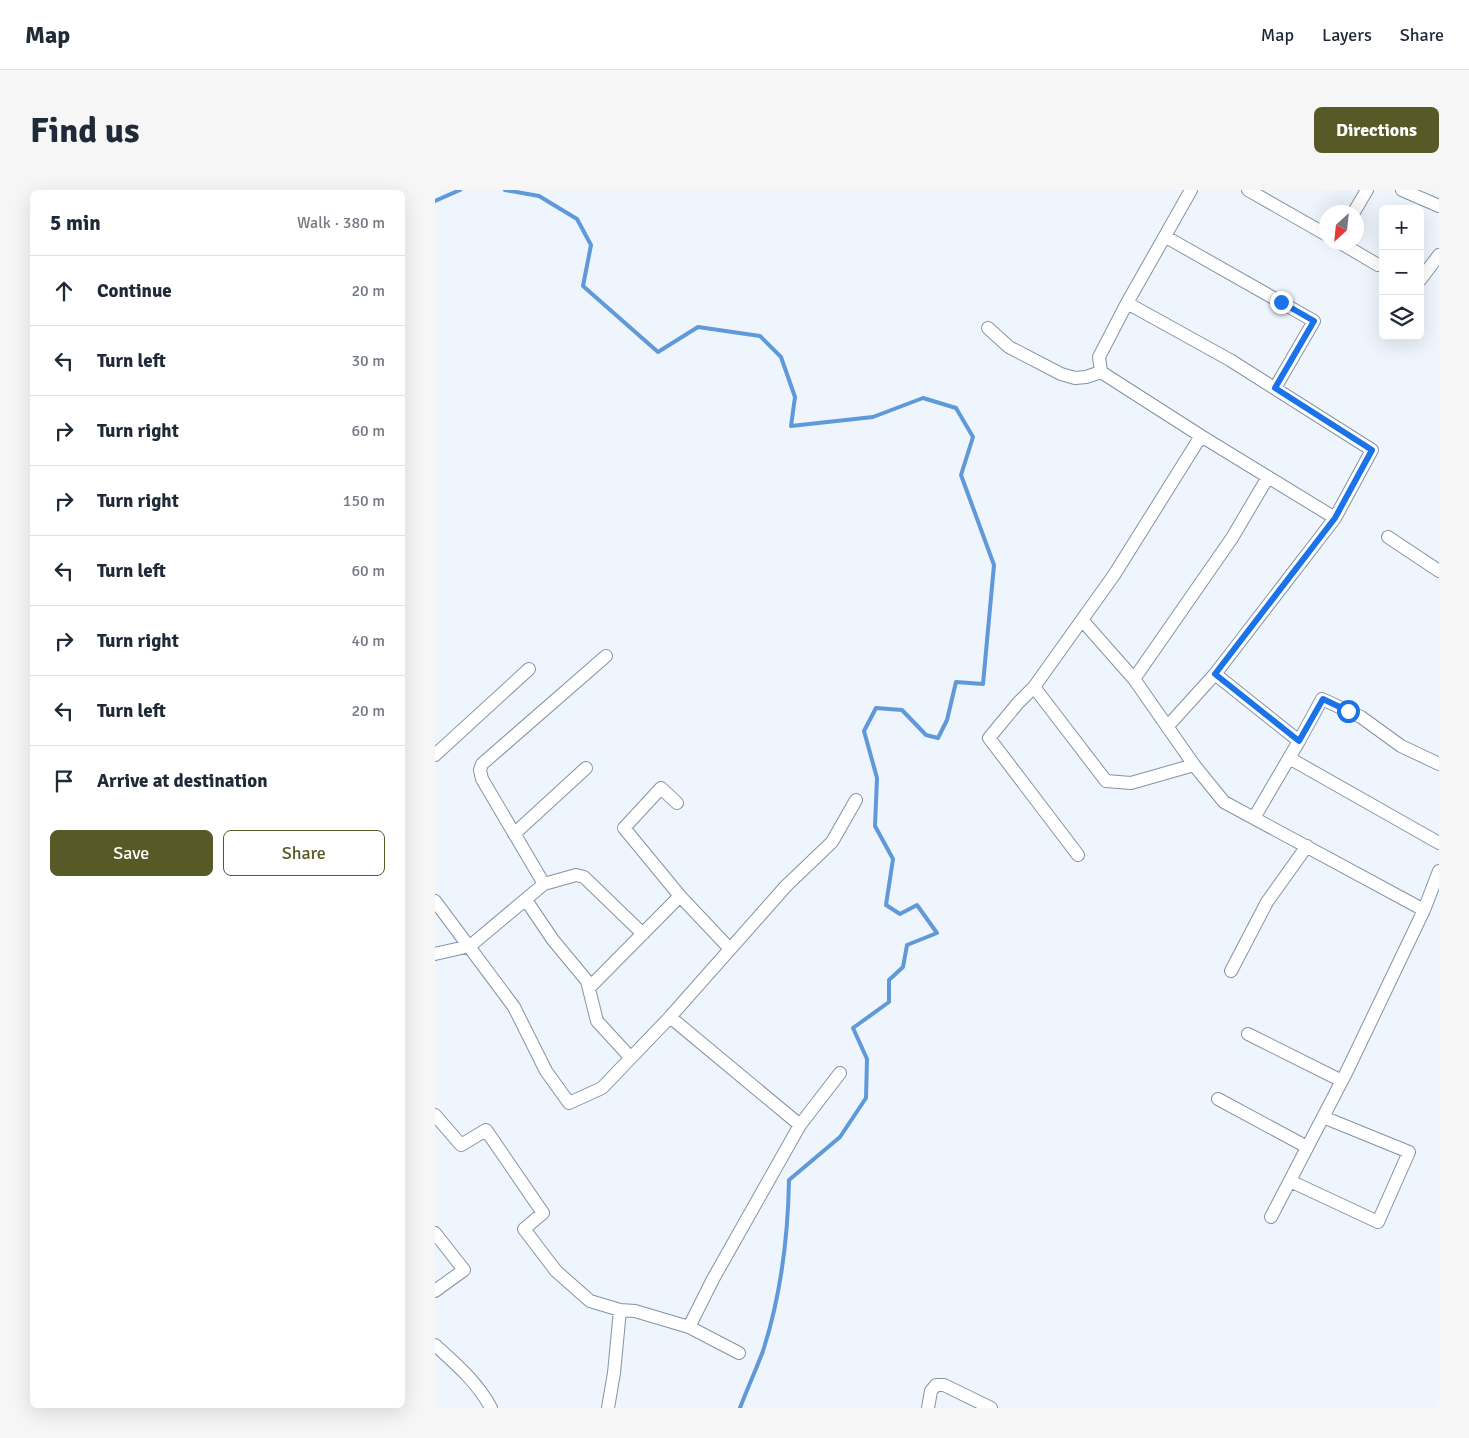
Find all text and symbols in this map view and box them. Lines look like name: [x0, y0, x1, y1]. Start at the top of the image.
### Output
text: Map: [25, 20, 70, 50]
text: Map: [1261, 24, 1294, 46]
text: Layers: [1322, 24, 1372, 46]
text: Share: [1400, 24, 1444, 46]
button: Directions: [1314, 107, 1439, 153]
text: Find us: [30, 109, 140, 152]
north arrow: [1319, 205, 1364, 250]
map controls: [1379, 205, 1424, 340]
button: +: [1379, 205, 1424, 250]
text: 5 min: [50, 210, 101, 236]
text: Walk · 380 m: [297, 213, 385, 233]
button: −: [1379, 250, 1424, 295]
icon: ahead: [50, 277, 78, 305]
text: Continue: [97, 279, 172, 303]
text: 20 m: [351, 281, 385, 301]
route end: [1270, 291, 1293, 314]
button: layers: [1379, 295, 1424, 340]
icon: left: [50, 347, 78, 375]
text: Turn left: [97, 349, 166, 373]
text: 30 m: [351, 351, 385, 371]
icon: right: [50, 417, 78, 445]
text: Turn right: [97, 419, 179, 443]
text: 60 m: [351, 421, 385, 441]
icon: right: [50, 487, 78, 515]
text: Turn right: [97, 489, 179, 513]
text: 150 m: [343, 491, 385, 511]
icon: left: [50, 557, 78, 585]
text: Turn left: [97, 559, 166, 583]
text: 60 m: [351, 561, 385, 581]
icon: right: [50, 627, 78, 655]
text: Turn right: [97, 629, 179, 653]
text: 40 m: [351, 631, 385, 651]
icon: left: [50, 697, 78, 725]
text: Turn left: [97, 699, 166, 723]
route start: [1337, 700, 1360, 723]
text: 20 m: [351, 701, 385, 721]
icon: arrive: [50, 767, 78, 795]
text: Arrive at destination: [97, 769, 268, 793]
button: Save: [50, 830, 213, 876]
button: Share: [223, 830, 385, 876]

